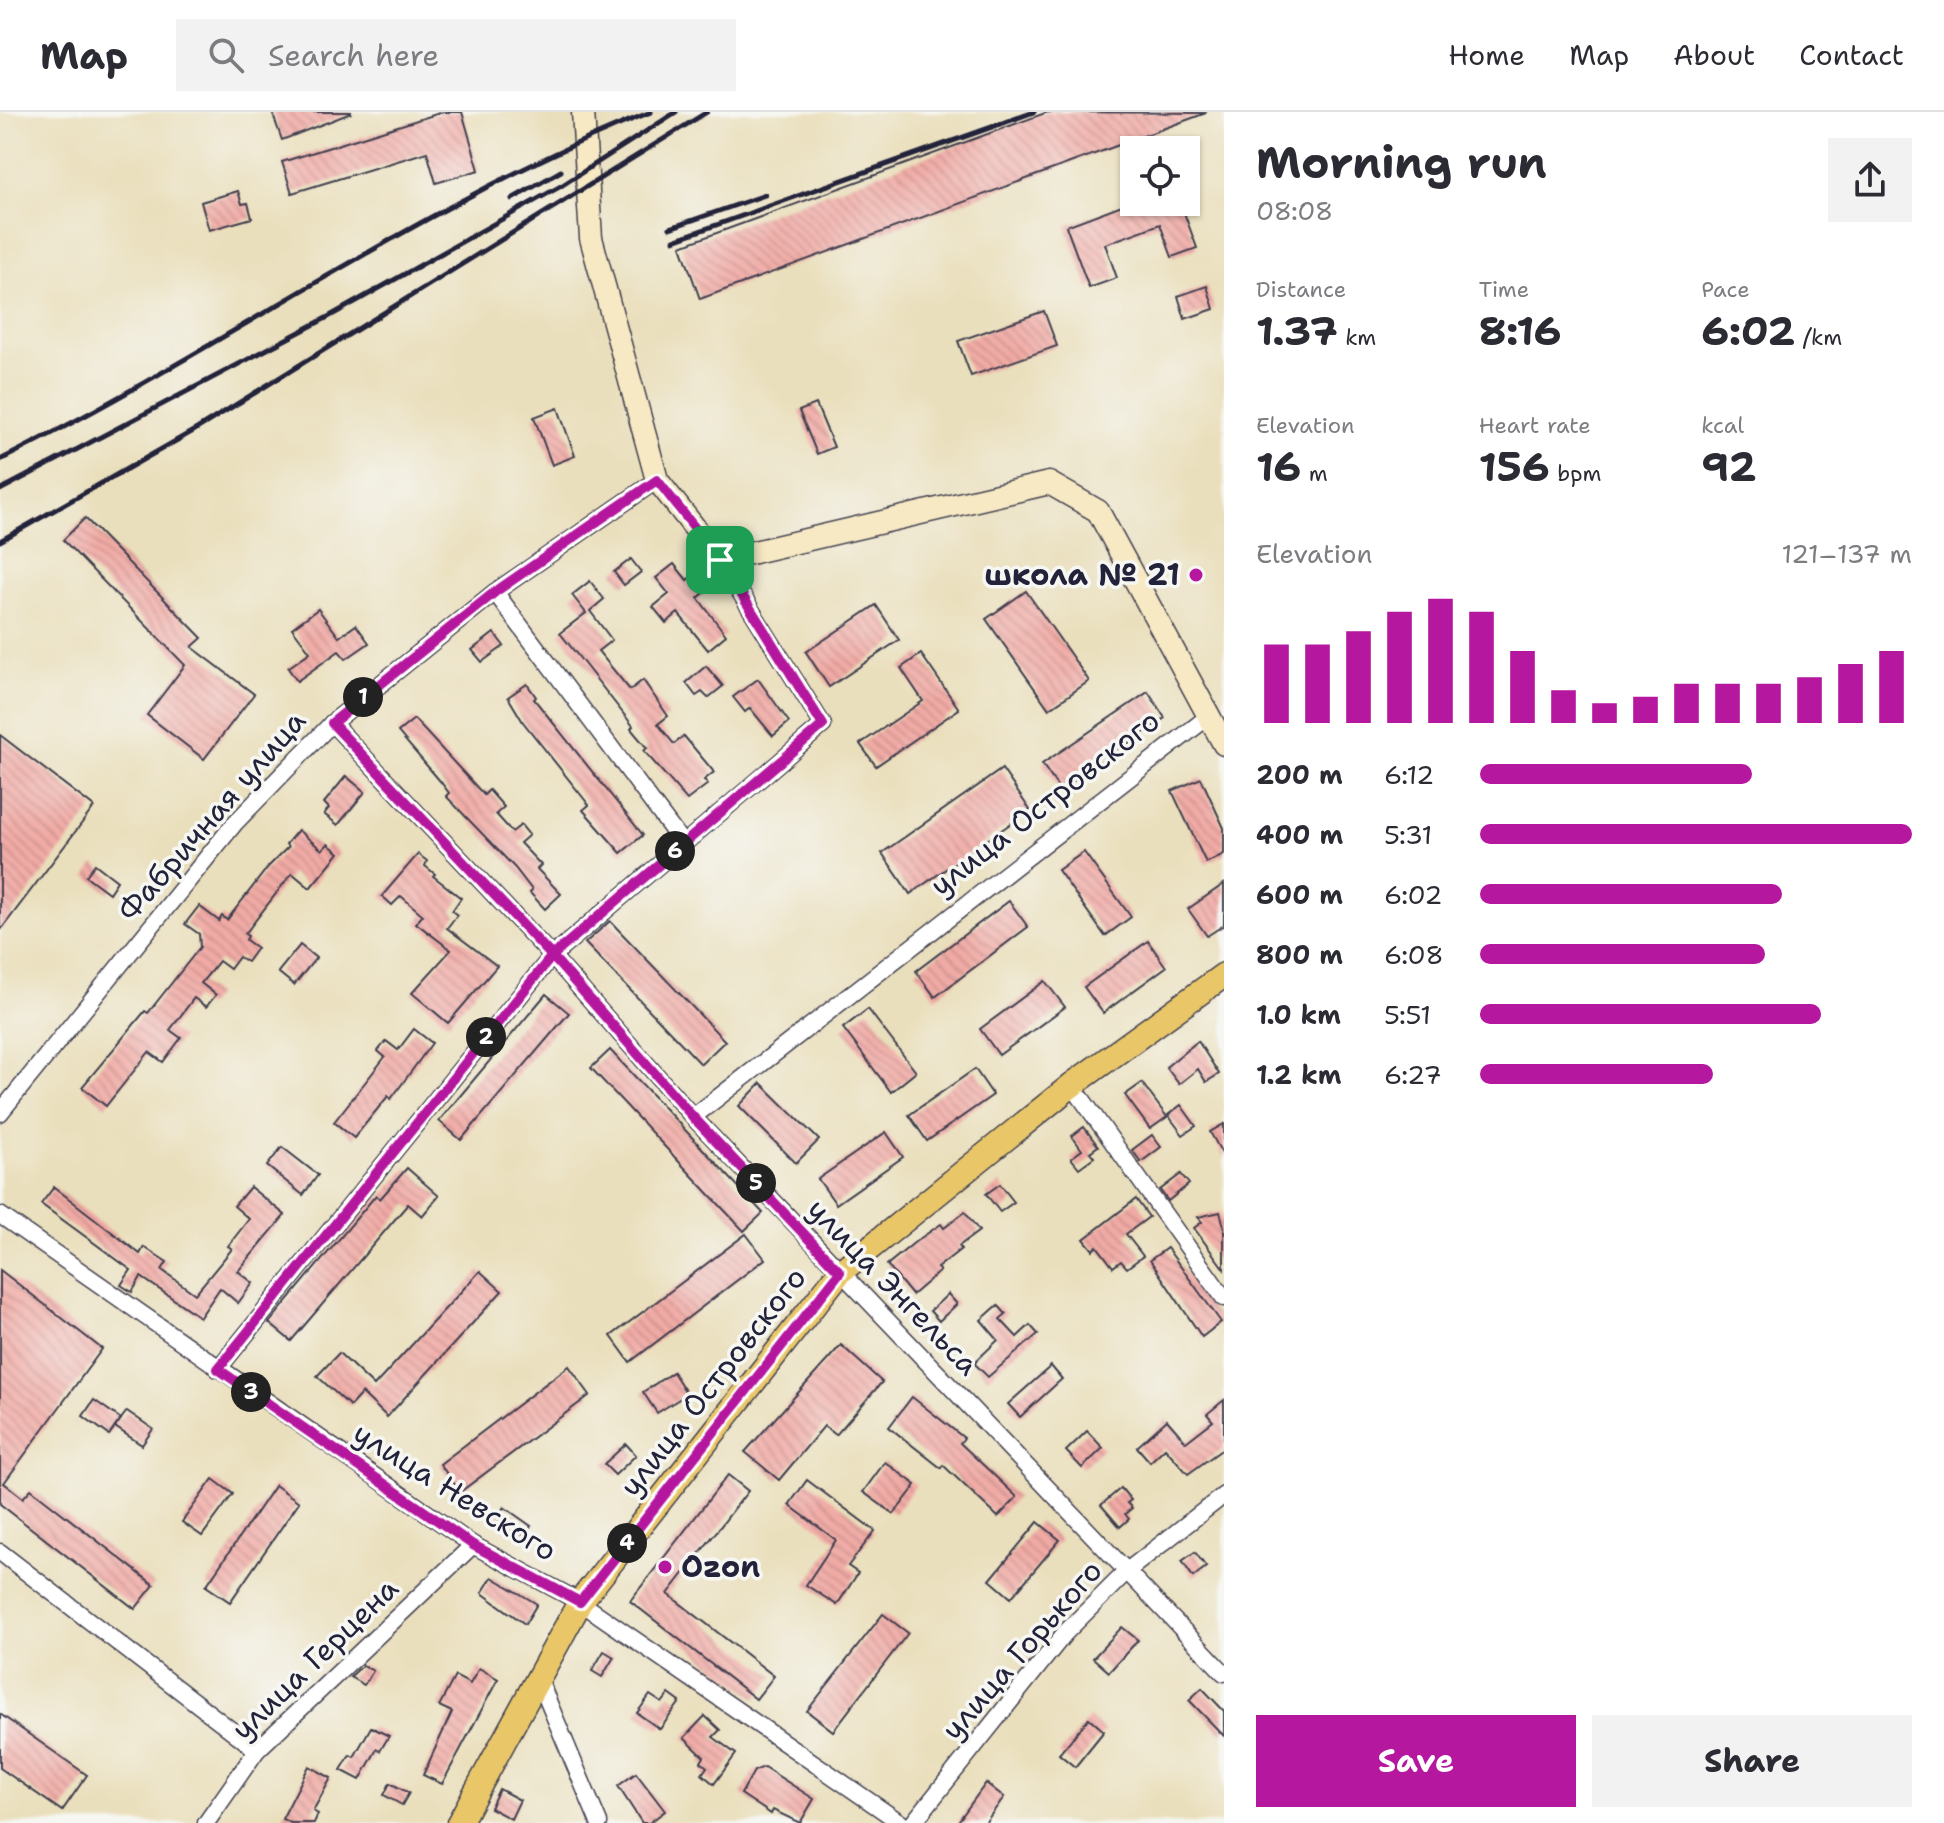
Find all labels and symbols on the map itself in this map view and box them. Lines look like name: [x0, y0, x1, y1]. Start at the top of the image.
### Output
pin: [686, 526, 754, 594]
place label: школа № 21: [984, 554, 1180, 595]
marker: школа № 21: [1187, 566, 1205, 584]
pin: 1: [343, 677, 383, 717]
street label: улица Островского: [921, 700, 1168, 905]
street label: Фабричная улица: [108, 701, 315, 930]
pin: 6: [655, 831, 695, 871]
pin: 2: [466, 1017, 506, 1057]
pin: 5: [736, 1163, 776, 1203]
street label: улица Энгельса: [798, 1189, 989, 1384]
street label: улица Островского: [610, 1258, 815, 1505]
pin: 3: [231, 1372, 271, 1412]
street label: улица Невского: [346, 1412, 565, 1571]
pin: 4: [607, 1523, 647, 1563]
place label: Ozon: [681, 1546, 760, 1587]
street label: улица Горького: [932, 1551, 1111, 1749]
marker: Ozon: [656, 1558, 674, 1576]
street label: улица Герцена: [222, 1568, 407, 1749]

